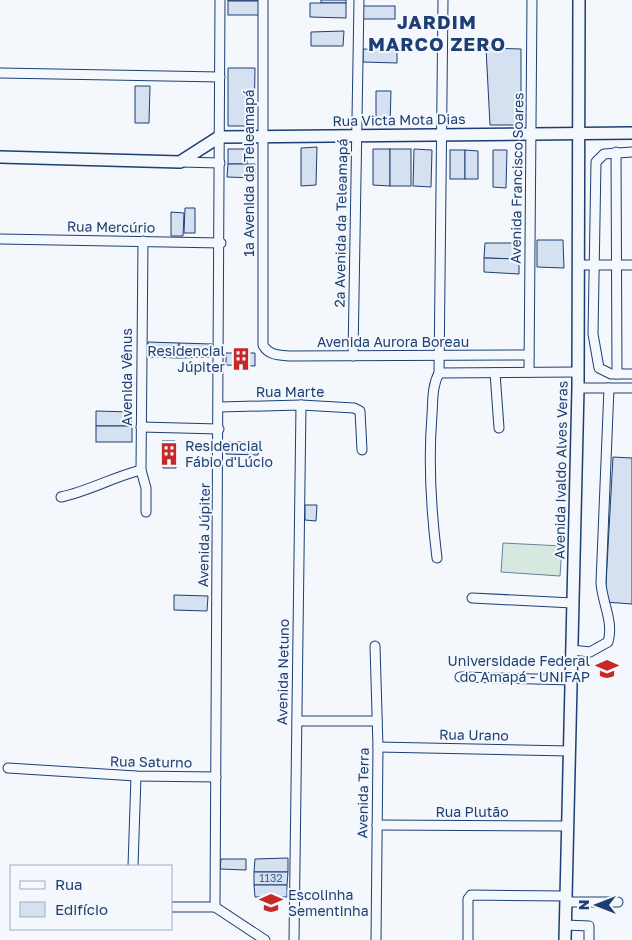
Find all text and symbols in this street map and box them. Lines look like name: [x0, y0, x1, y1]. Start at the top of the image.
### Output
district label: JARDIM MARCO ZERO: [368, 10, 506, 55]
street label: 1a Avenida da Teleamapá: [240, 89, 257, 257]
street label: Avenida Francisco Soares: [507, 92, 526, 264]
street label: Rua Victa Mota Dias: [332, 110, 466, 129]
street label: 2a Avenida da Teleamapá: [331, 138, 350, 308]
street label: Rua Mercúrio: [67, 217, 155, 236]
street label: Avenida Vênus: [118, 328, 135, 426]
street label: Avenida Aurora Boreau: [317, 333, 469, 350]
place label: Residencial Júpiter: [147, 342, 226, 375]
building icon: Residencial Júpiter: [228, 346, 254, 372]
street label: Avenida Ivaldo Alves Veras: [550, 381, 571, 559]
street label: Rua Marte: [256, 383, 324, 400]
place label: Residencial Fábio d'Lúcio: [185, 437, 273, 470]
building icon: Residencial Fábio d'Lúcio: [156, 441, 182, 467]
street label: Avenida Júpiter: [194, 482, 213, 587]
street label: Avenida Netuno: [273, 619, 292, 725]
place label: Universidade Federal do Amapá - UNIFAP: [448, 652, 590, 685]
school or university icon: Universidade Federal do Amapá - UNIFAP: [594, 656, 620, 682]
street label: Rua Urano: [439, 725, 509, 744]
street label: Avenida Terra: [353, 747, 372, 839]
street label: Rua Saturno: [110, 752, 192, 771]
street label: Rua Plutão: [435, 803, 509, 820]
legend: [10, 865, 172, 930]
house number: 1132: [259, 871, 283, 884]
text: Rua: [55, 875, 82, 893]
north arrow: [572, 880, 622, 930]
place label: Escolinha Sementinha: [288, 886, 369, 919]
school or university icon: Escolinha Sementinha: [258, 890, 284, 916]
text: Edifício: [55, 900, 108, 918]
text: N: [575, 900, 592, 910]

